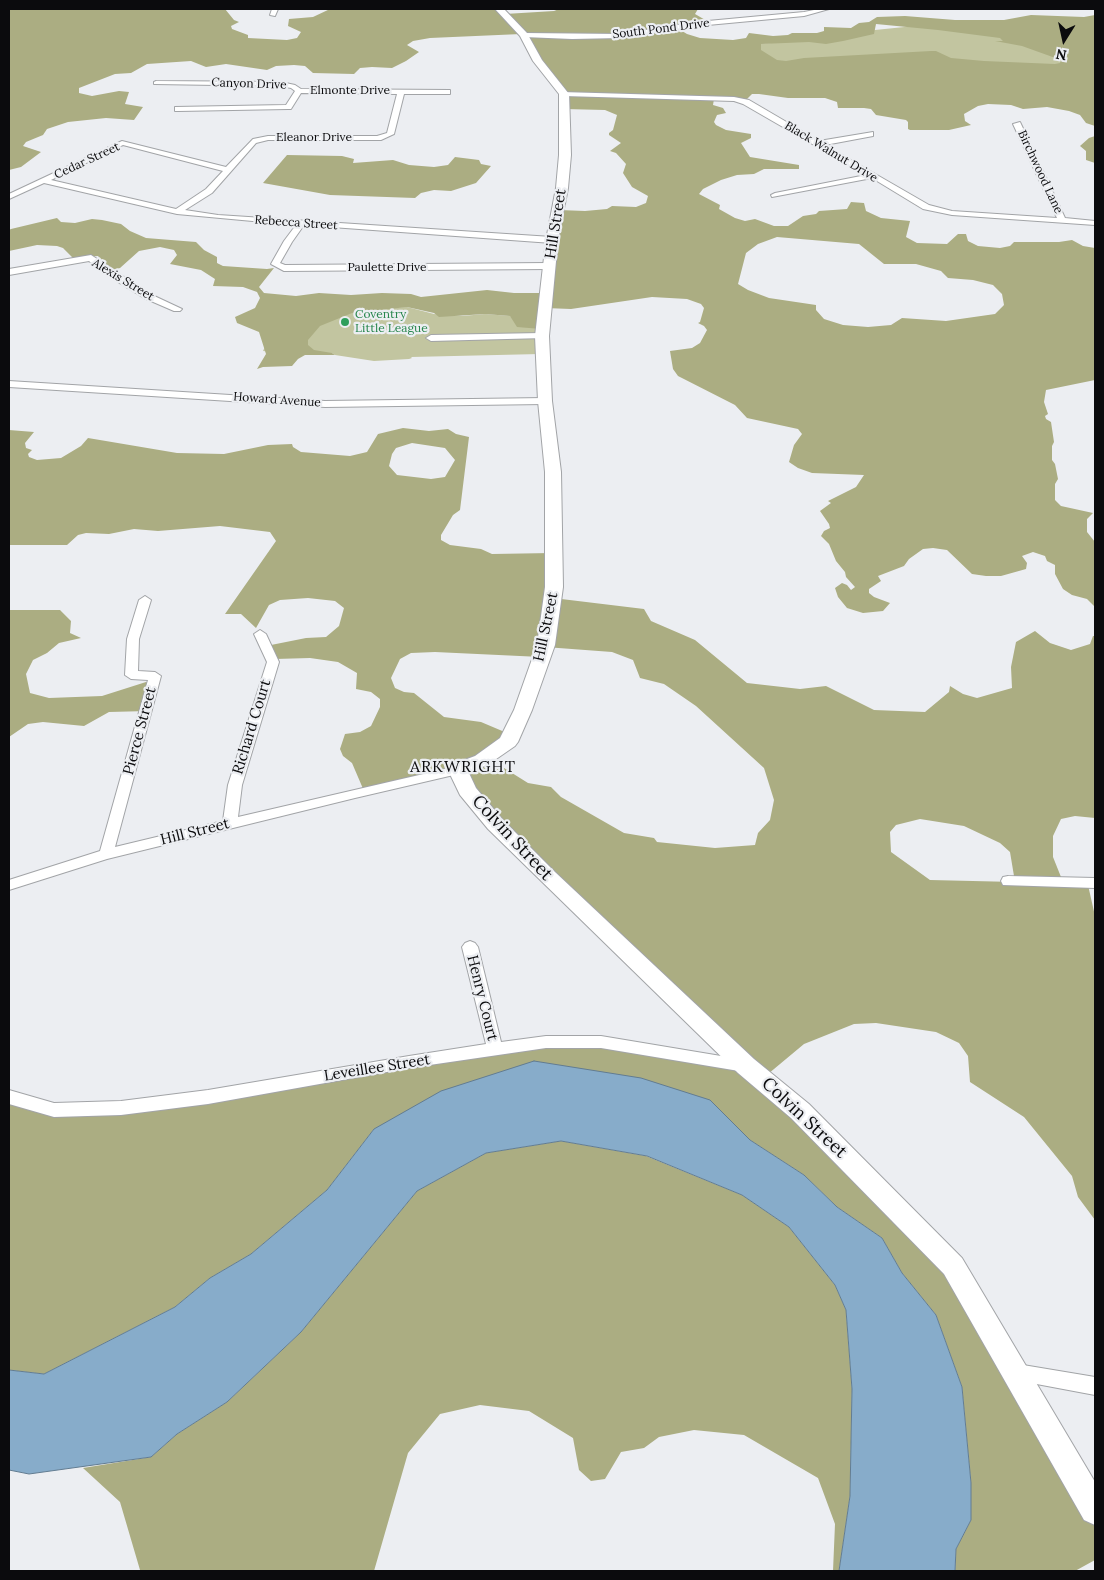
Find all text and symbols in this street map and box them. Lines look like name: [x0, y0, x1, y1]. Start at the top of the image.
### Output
north arrow: [1039, 15, 1089, 65]
street label: South Pond Drive: [612, 16, 710, 42]
text: N: [1055, 45, 1068, 65]
street label: Canyon Drive: [211, 75, 287, 93]
street label: Elmonte Drive: [310, 84, 390, 98]
street label: Black Walnut Drive: [782, 119, 880, 185]
street label: Birchwood Lane: [1014, 128, 1066, 216]
street label: Eleanor Drive: [276, 131, 352, 145]
street label: Cedar Street: [52, 140, 122, 182]
street label: Hill Street: [542, 188, 570, 260]
street label: Rebecca Street: [254, 213, 338, 233]
street label: Alexis Street: [89, 256, 157, 304]
street label: Paulette Drive: [347, 261, 427, 275]
place label: Coventry Little League: [355, 308, 428, 336]
marker: Coventry Little League: [339, 316, 351, 328]
street label: Howard Avenue: [233, 390, 321, 410]
street label: Hill Street: [530, 591, 562, 663]
street label: Richard Court: [229, 677, 275, 777]
street label: Pierce Street: [120, 685, 160, 777]
district label: ARKWRIGHT: [409, 757, 517, 777]
street label: Colvin Street: [467, 791, 557, 885]
street label: Hill Street: [159, 815, 231, 849]
street label: Henry Court: [463, 953, 501, 1043]
street label: Leveillee Street: [323, 1051, 431, 1085]
street label: Colvin Street: [757, 1073, 851, 1163]

